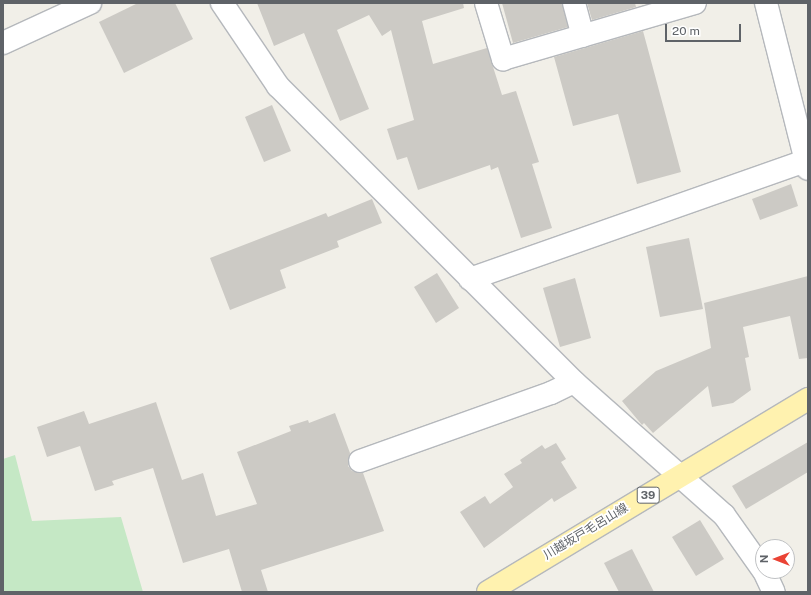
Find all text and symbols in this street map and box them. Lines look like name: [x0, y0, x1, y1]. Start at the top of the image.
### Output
scale bar: [667, 16, 743, 42]
text: 20 m: [672, 24, 700, 38]
road number: 39: [636, 486, 660, 504]
street label: 川越坂戸毛呂山線: [541, 501, 631, 563]
north arrow: [755, 539, 795, 579]
text: N: [758, 555, 770, 563]

